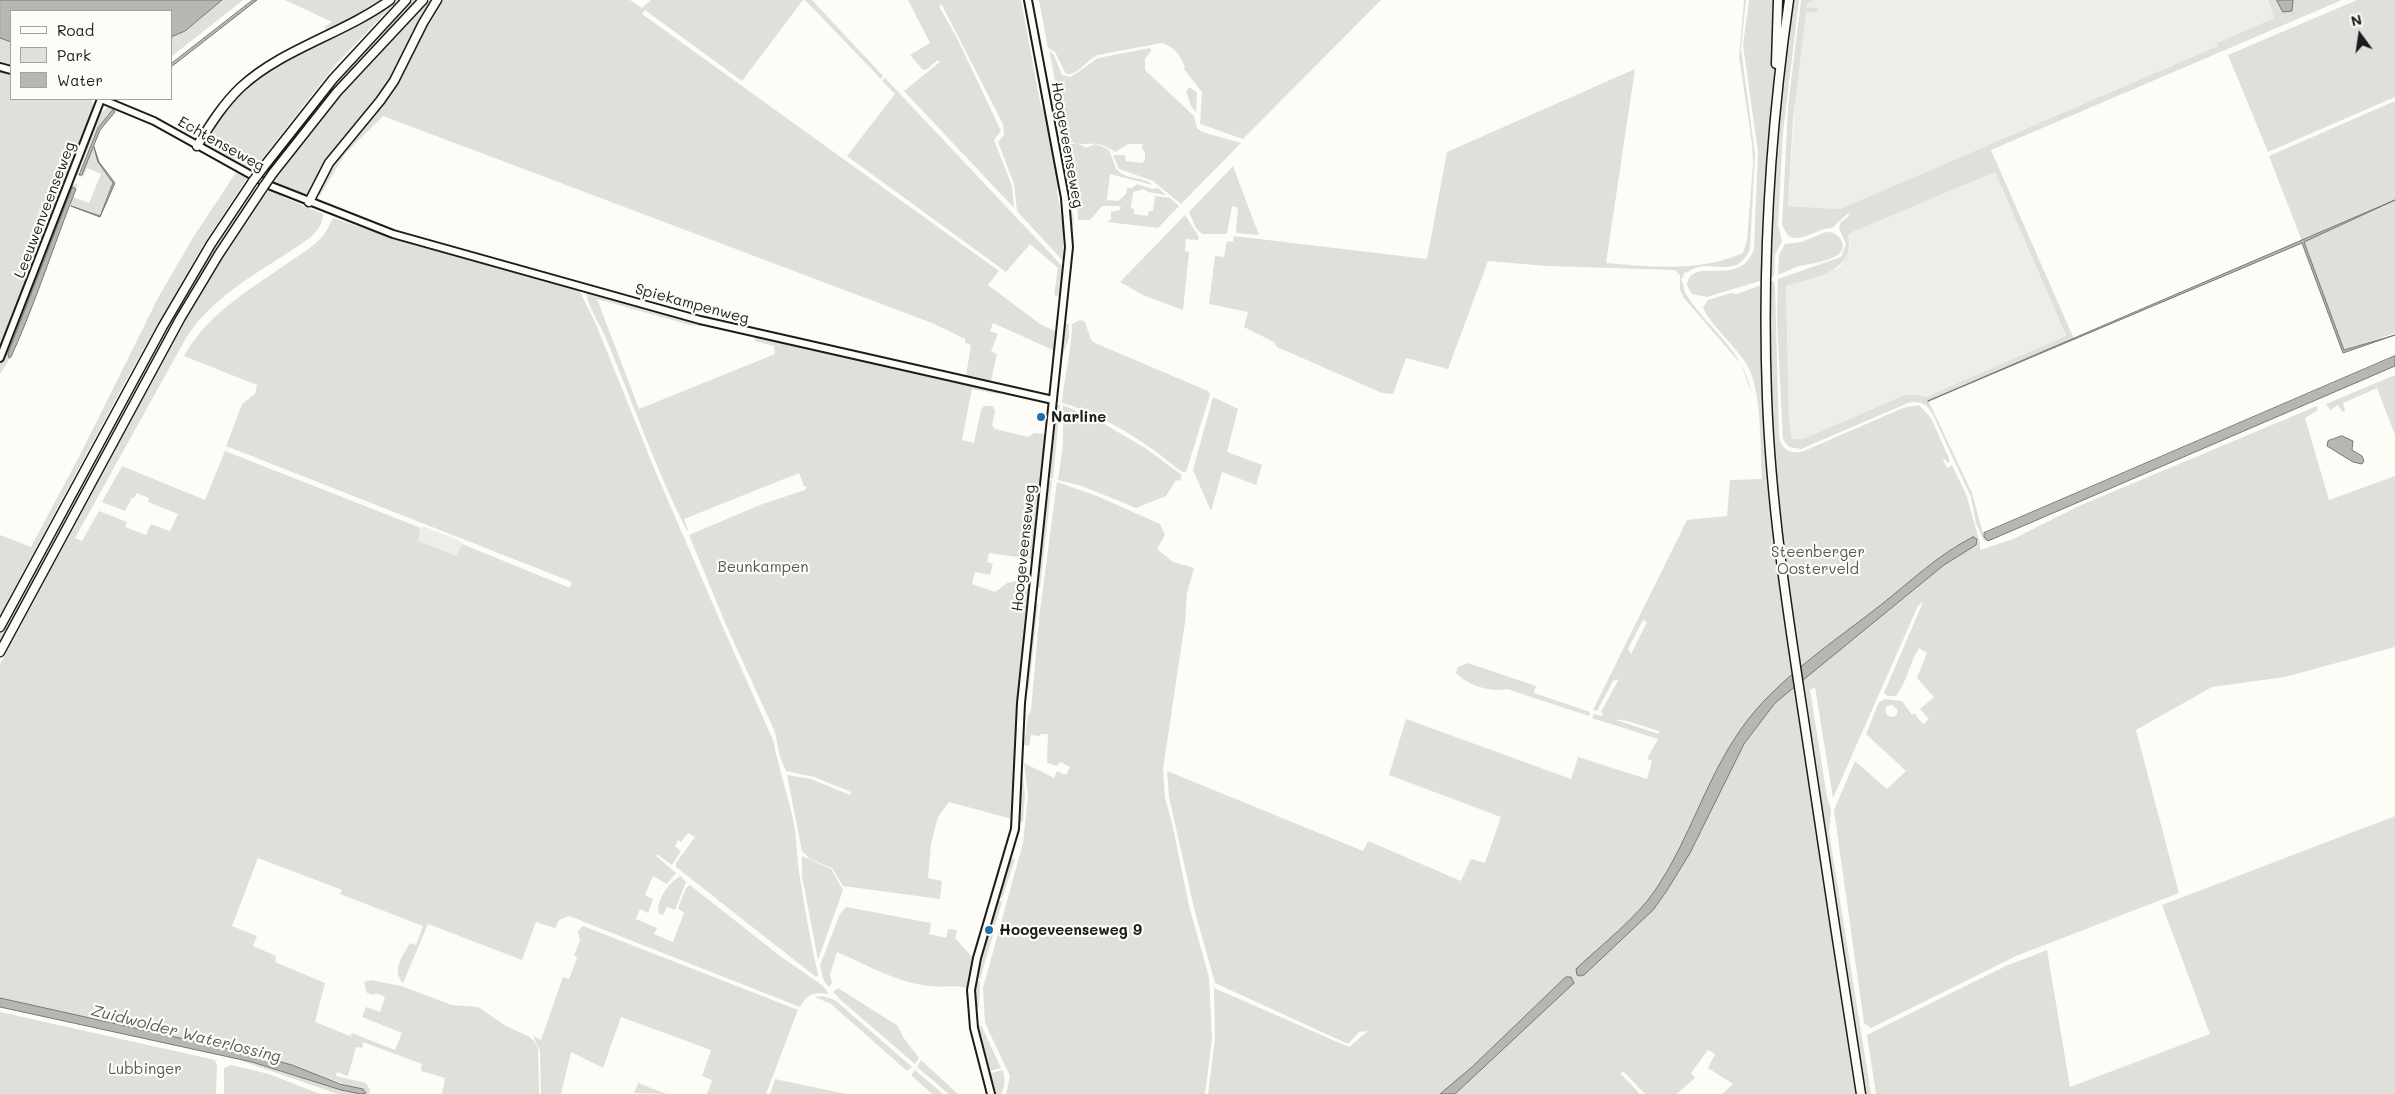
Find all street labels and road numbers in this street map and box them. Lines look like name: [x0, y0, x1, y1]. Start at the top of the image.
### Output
street label: Hoogeveenseweg: [1047, 81, 1087, 209]
street label: Echtenseweg: [175, 113, 267, 175]
street label: Leeuwenveenseweg: [11, 139, 79, 281]
street label: Spiekampenweg: [633, 280, 751, 328]
street label: Hoogeveenseweg: [1008, 484, 1040, 612]

